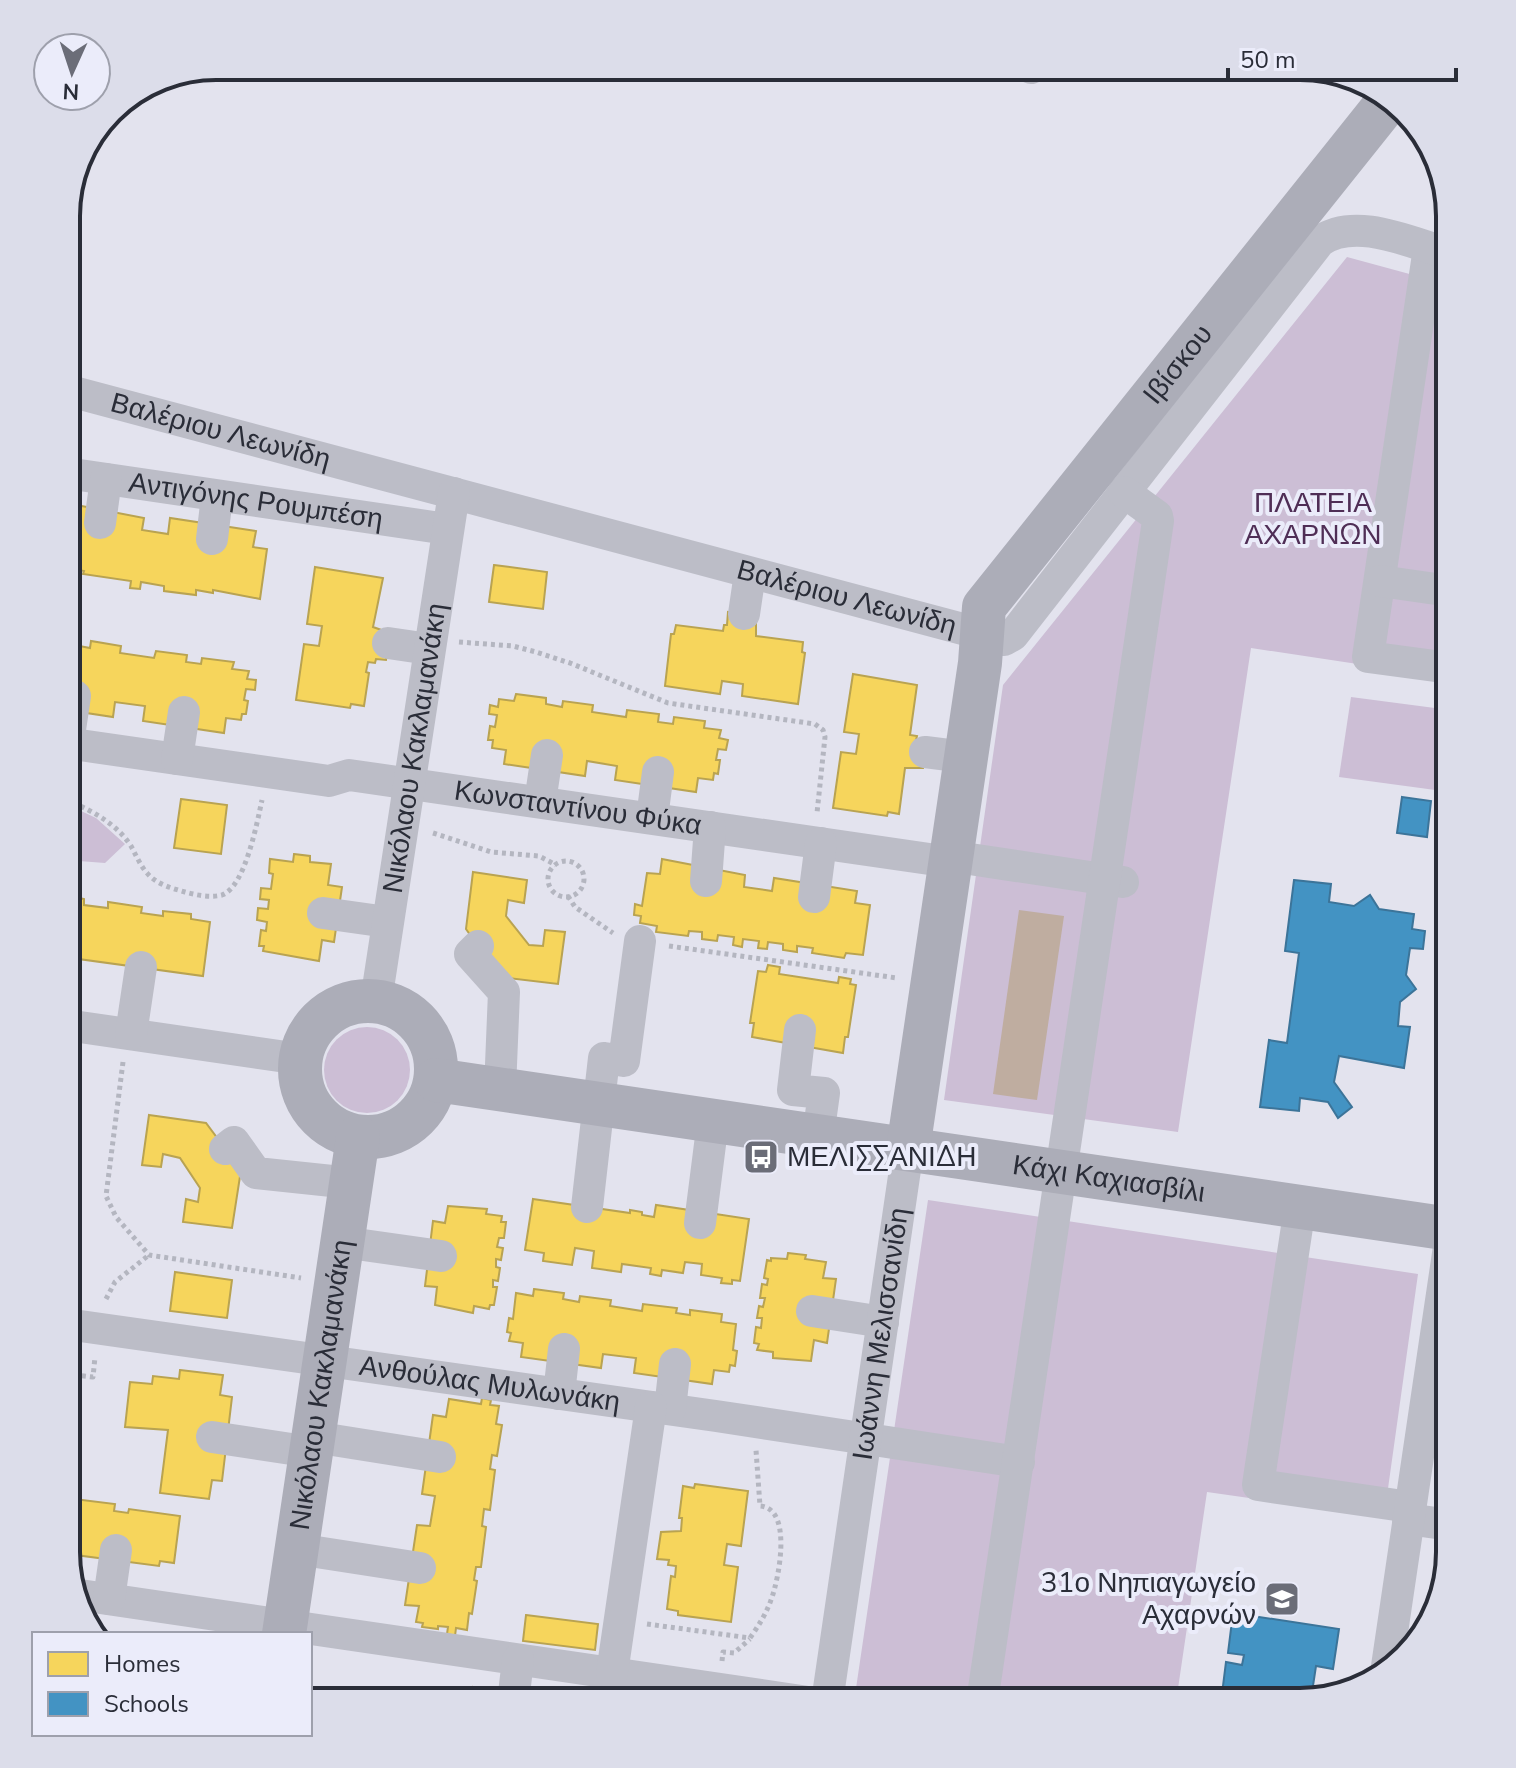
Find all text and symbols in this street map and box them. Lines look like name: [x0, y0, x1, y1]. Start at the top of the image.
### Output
north arrow: [32, 32, 112, 112]
scale bar: [1228, 32, 1456, 82]
text: 50 m: [1240, 44, 1296, 76]
text: N: [62, 76, 80, 106]
street label: Ιβίσκου: [1134, 317, 1221, 412]
street label: Βαλέριου Λεωνίδη: [106, 384, 335, 479]
street label: Αντιγόνης Ρουμπέση: [126, 463, 386, 538]
park label: ΠΛΑΤΕΙΑ ΑΧΑΡΝΩΝ: [1245, 484, 1381, 554]
street label: Βαλέριου Λεωνίδη: [733, 551, 961, 646]
street label: Νικόλαου Κακλαμανάκη: [374, 600, 456, 896]
street label: Κωνσταντίνου Φύκα: [452, 771, 704, 845]
bus stop icon: ΜΕΛΙΣΣΑΝΙΔΗ: [742, 1138, 780, 1176]
place label: ΜΕΛΙΣΣΑΝΙΔΗ: [787, 1138, 976, 1176]
street label: Κάχι Καχιασβίλι: [1010, 1146, 1208, 1212]
street label: Ιωάννη Μελισσανίδη: [844, 1205, 918, 1463]
street label: Νικόλαου Κακλαμανάκη: [281, 1237, 361, 1532]
street label: Ανθούλας Μυλωνάκη: [357, 1347, 623, 1421]
place label: 31ο Νηπιαγωγείο Αχαρνών: [1041, 1564, 1256, 1634]
school or university icon: 31ο Νηπιαγωγείο Αχαρνών: [1263, 1580, 1301, 1618]
legend: [32, 1632, 312, 1736]
text: Homes: [104, 1648, 180, 1680]
text: Schools: [104, 1688, 189, 1720]

